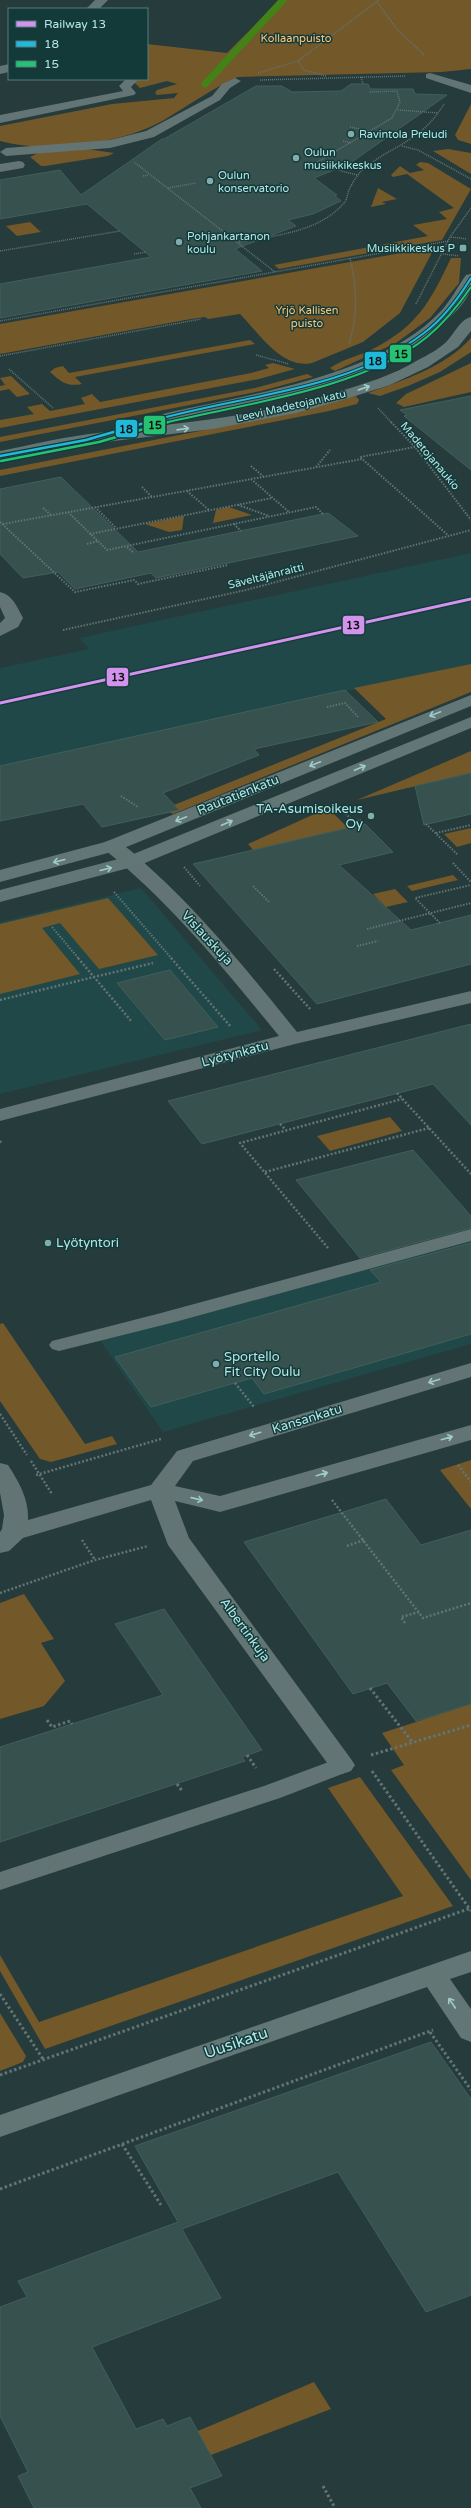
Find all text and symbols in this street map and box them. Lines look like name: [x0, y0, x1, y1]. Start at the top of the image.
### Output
legend: [8, 8, 148, 80]
text: Railway 13: [44, 17, 106, 31]
park label: Kollaanpuisto: [260, 32, 332, 45]
text: 18: [44, 37, 59, 51]
text: 15: [44, 57, 59, 71]
place label: Ravintola Preludi: [359, 128, 447, 141]
marker: Ravintola Preludi: [346, 129, 356, 139]
place label: Oulun musiikkikeskus: [304, 146, 382, 172]
marker: Oulun musiikkikeskus: [291, 153, 301, 163]
place label: Oulun konservatorio: [218, 169, 290, 195]
marker: Oulun konservatorio: [205, 176, 215, 186]
place label: Pohjankartanon koulu: [187, 230, 270, 256]
marker: Pohjankartanon koulu: [174, 237, 184, 247]
place label: Musiikkikeskus P: [367, 242, 455, 255]
marker: Musiikkikeskus P: [458, 243, 468, 253]
park label: Yrjö Kallisen puisto: [276, 304, 338, 330]
line badge: 15: [389, 344, 412, 363]
text: 15: [394, 348, 408, 361]
line badge: 18: [364, 351, 387, 370]
text: 18: [368, 355, 382, 368]
one-way arrow: [358, 383, 370, 391]
street label: Leevi Madetojan katu: [235, 387, 347, 425]
line badge: 15: [143, 415, 166, 435]
line badge: 18: [115, 419, 138, 438]
text: 15: [148, 419, 162, 432]
street label: Madetojanaukio: [398, 419, 462, 493]
text: 18: [119, 423, 133, 436]
one-way arrow: [176, 425, 189, 433]
street label: Säveltäjänraitti: [227, 560, 305, 592]
line badge: 13: [342, 615, 365, 635]
text: 13: [346, 619, 360, 632]
line badge: 13: [106, 667, 129, 687]
text: 13: [111, 671, 125, 684]
one-way arrow: [429, 711, 441, 719]
one-way arrow: [309, 760, 321, 768]
one-way arrow: [354, 763, 366, 771]
street label: Rautatienkatu: [195, 771, 281, 819]
place label: TA-Asumisoikeus Oy: [256, 801, 363, 832]
marker: TA-Asumisoikeus Oy: [366, 811, 376, 821]
one-way arrow: [176, 815, 188, 823]
one-way arrow: [221, 818, 233, 826]
one-way arrow: [53, 858, 66, 865]
one-way arrow: [99, 864, 112, 872]
street label: Vislauskuja: [178, 907, 236, 969]
street label: Lyötynkatu: [200, 1037, 270, 1071]
place label: Lyötyntori: [56, 1235, 119, 1251]
marker: Lyötyntori: [43, 1238, 53, 1248]
place label: Sportello Fit City Oulu: [224, 1349, 300, 1380]
marker: Sportello Fit City Oulu: [211, 1359, 221, 1369]
one-way arrow: [427, 1378, 440, 1385]
street label: Kansankatu: [270, 1401, 344, 1437]
one-way arrow: [249, 1431, 262, 1438]
one-way arrow: [440, 1434, 453, 1441]
one-way arrow: [316, 1470, 329, 1478]
one-way arrow: [190, 1495, 203, 1503]
street label: Albertinkuja: [216, 1595, 274, 1665]
one-way arrow: [448, 1997, 456, 2008]
street label: Uusikatu: [201, 2023, 271, 2063]

